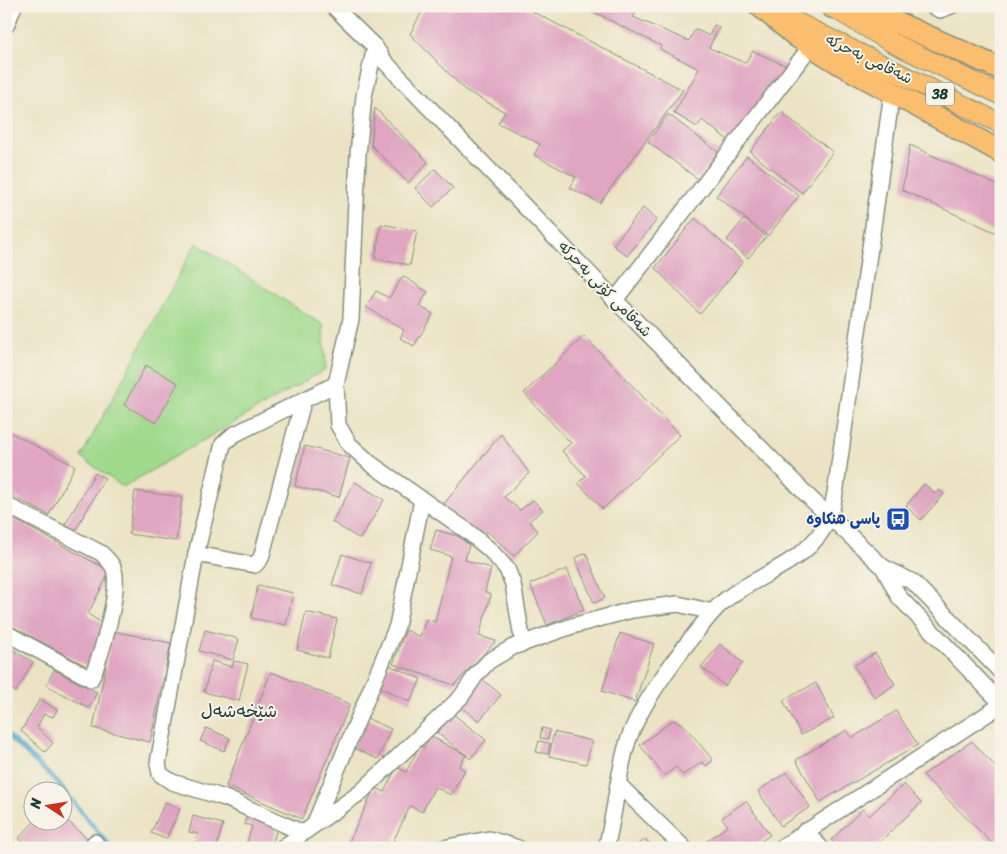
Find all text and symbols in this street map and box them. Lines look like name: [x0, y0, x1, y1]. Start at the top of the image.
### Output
street label: شەقامی بەحرکە: [821, 27, 917, 91]
road number: 38: [926, 82, 954, 106]
street label: شەقامی کۆنی بەحرکە: [552, 235, 658, 343]
place label: پاسی هنكاوه‌: [806, 506, 881, 532]
bus stop icon: پاسی هنكاوه‌: [885, 506, 911, 532]
district label: شێخەشەل: [201, 695, 277, 727]
north arrow: [22, 782, 72, 832]
text: N: [22, 796, 49, 812]

